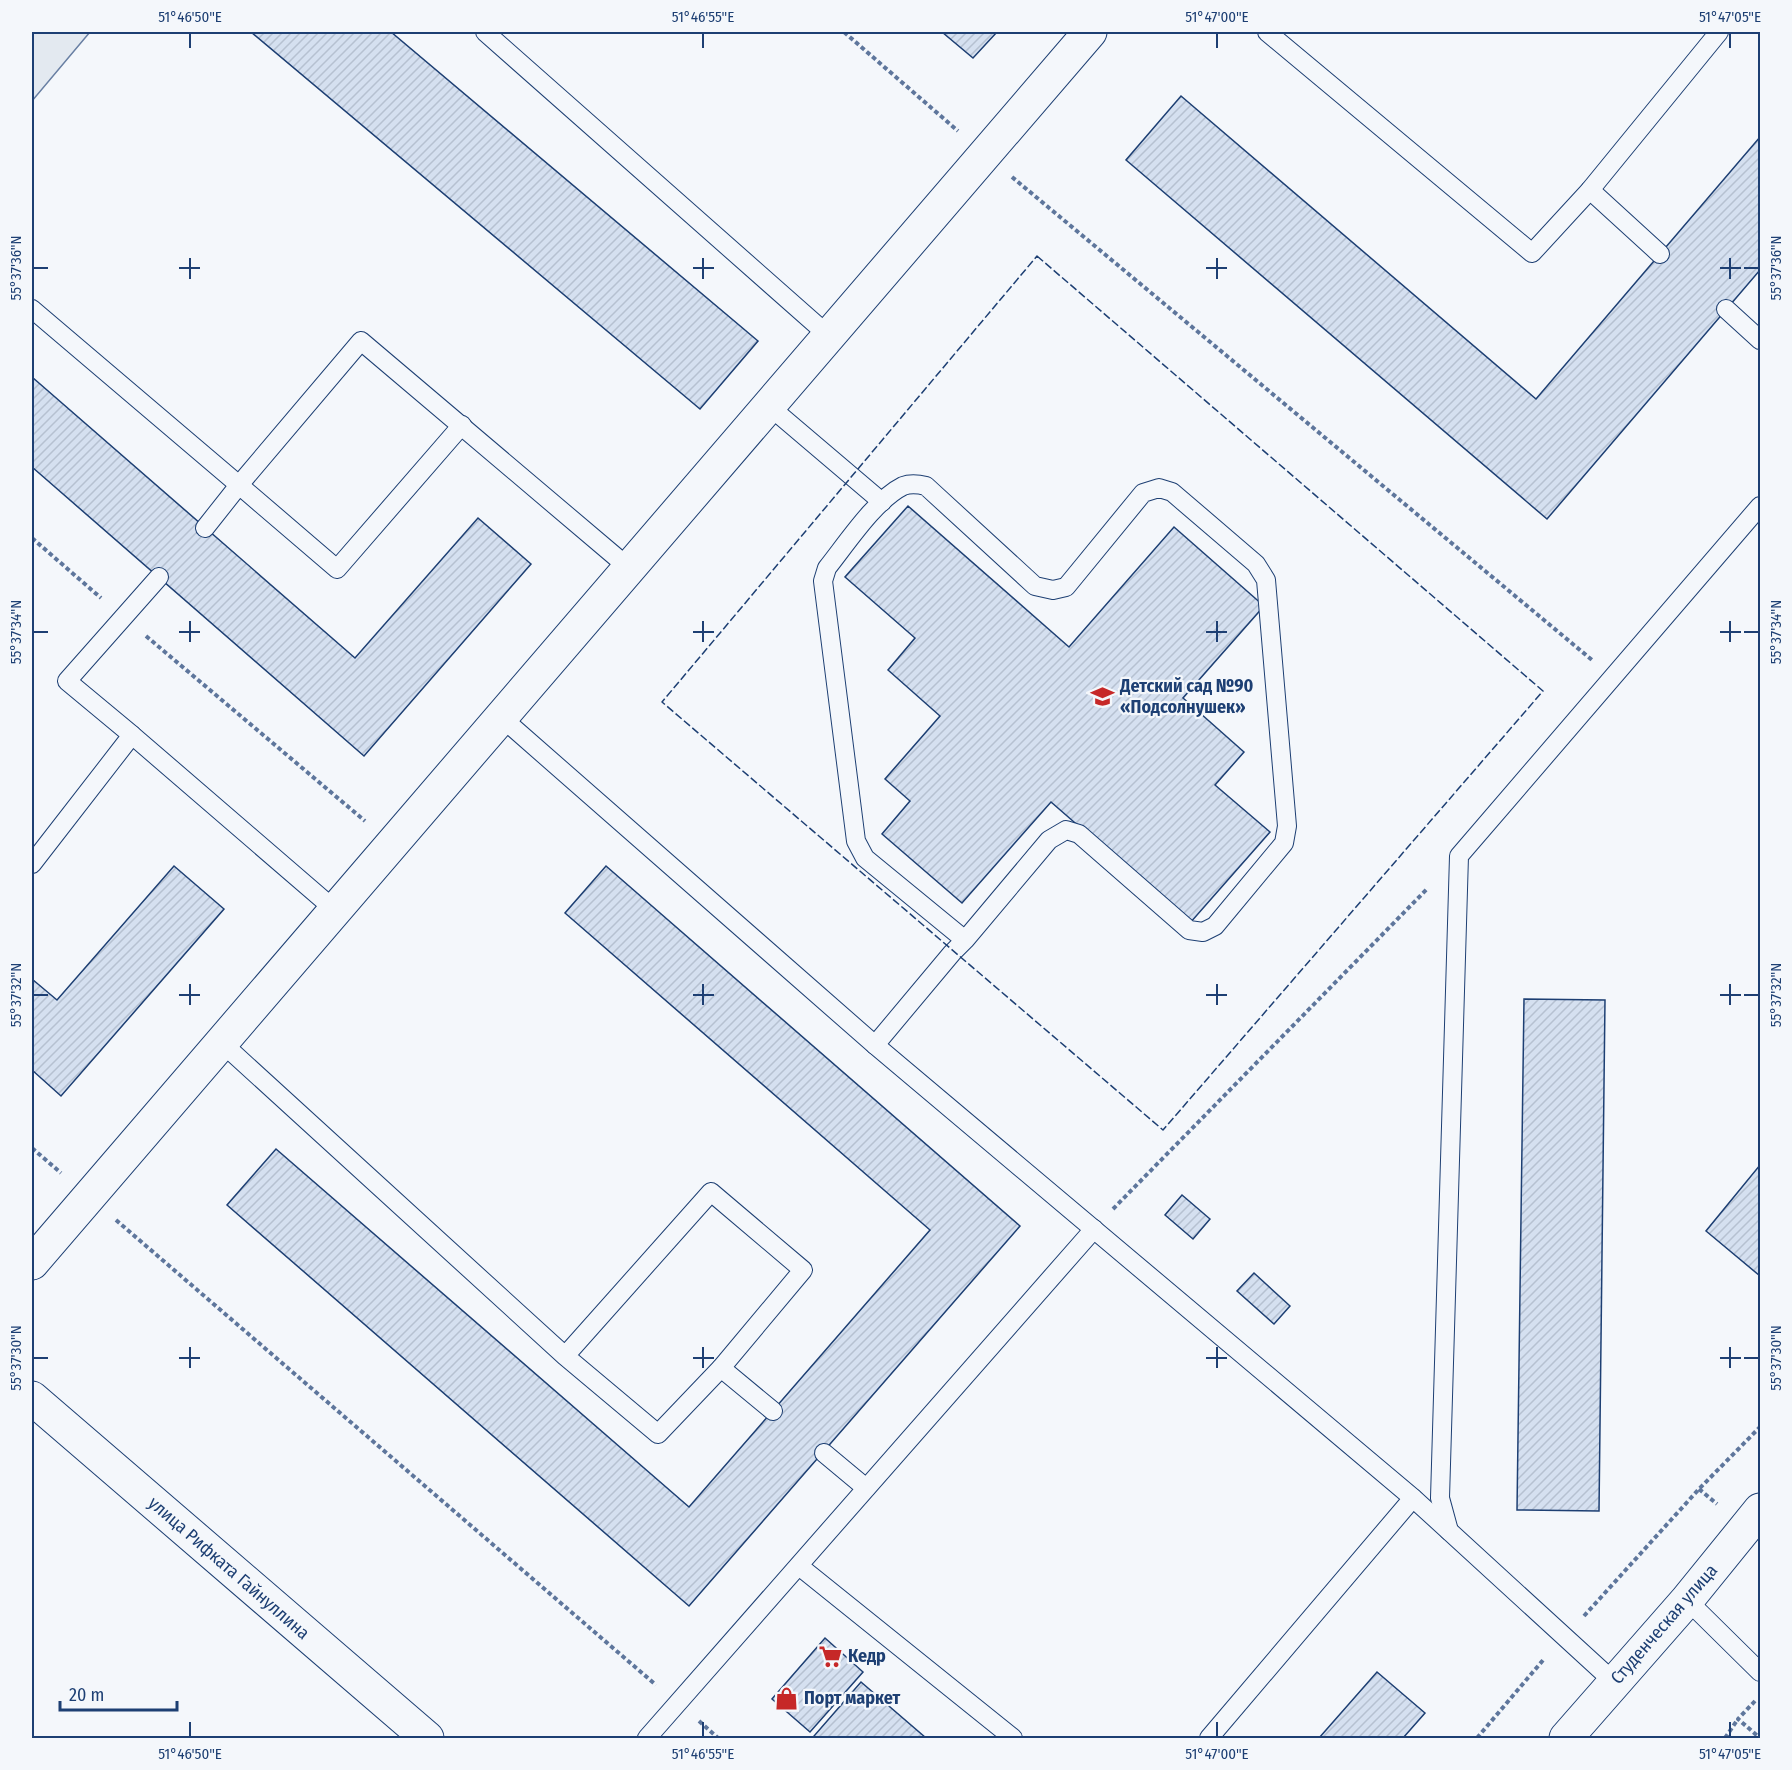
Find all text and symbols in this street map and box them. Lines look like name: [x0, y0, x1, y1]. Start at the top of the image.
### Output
text: 51°46'50"E: [158, 8, 222, 26]
text: 51°46'55"E: [672, 8, 734, 26]
text: 51°47'00"E: [1185, 8, 1249, 26]
text: 51°47'05"E: [1699, 8, 1761, 26]
text: 55°37'36"N: [7, 235, 25, 301]
text: 55°37'36"N: [1767, 235, 1785, 301]
text: 55°37'34"N: [7, 600, 25, 664]
text: 55°37'34"N: [1767, 600, 1785, 664]
place label: Детский сад №90 «Подсолнушек»: [1119, 675, 1254, 718]
school or university icon: Детский сад №90 «Подсолнушек»: [1089, 683, 1115, 709]
text: 55°37'32"N: [7, 963, 25, 1027]
text: 55°37'32"N: [1767, 963, 1785, 1027]
text: 55°37'30"N: [7, 1325, 25, 1391]
text: 55°37'30"N: [1767, 1325, 1785, 1391]
street label: улица Рифката Гайнуллина: [144, 1492, 314, 1644]
street label: Студенческая улица: [1606, 1559, 1722, 1688]
supermarket icon: Кедр: [817, 1643, 843, 1669]
place label: Кедр: [848, 1645, 886, 1667]
scale bar: [60, 1674, 177, 1712]
text: 20 m: [69, 1684, 104, 1706]
shop icon: Порт маркет: [773, 1685, 799, 1711]
place label: Порт маркет: [804, 1687, 901, 1709]
text: 51°46'50"E: [158, 1745, 222, 1763]
text: 51°46'55"E: [672, 1745, 734, 1763]
text: 51°47'00"E: [1185, 1745, 1249, 1763]
text: 51°47'05"E: [1699, 1745, 1761, 1763]

